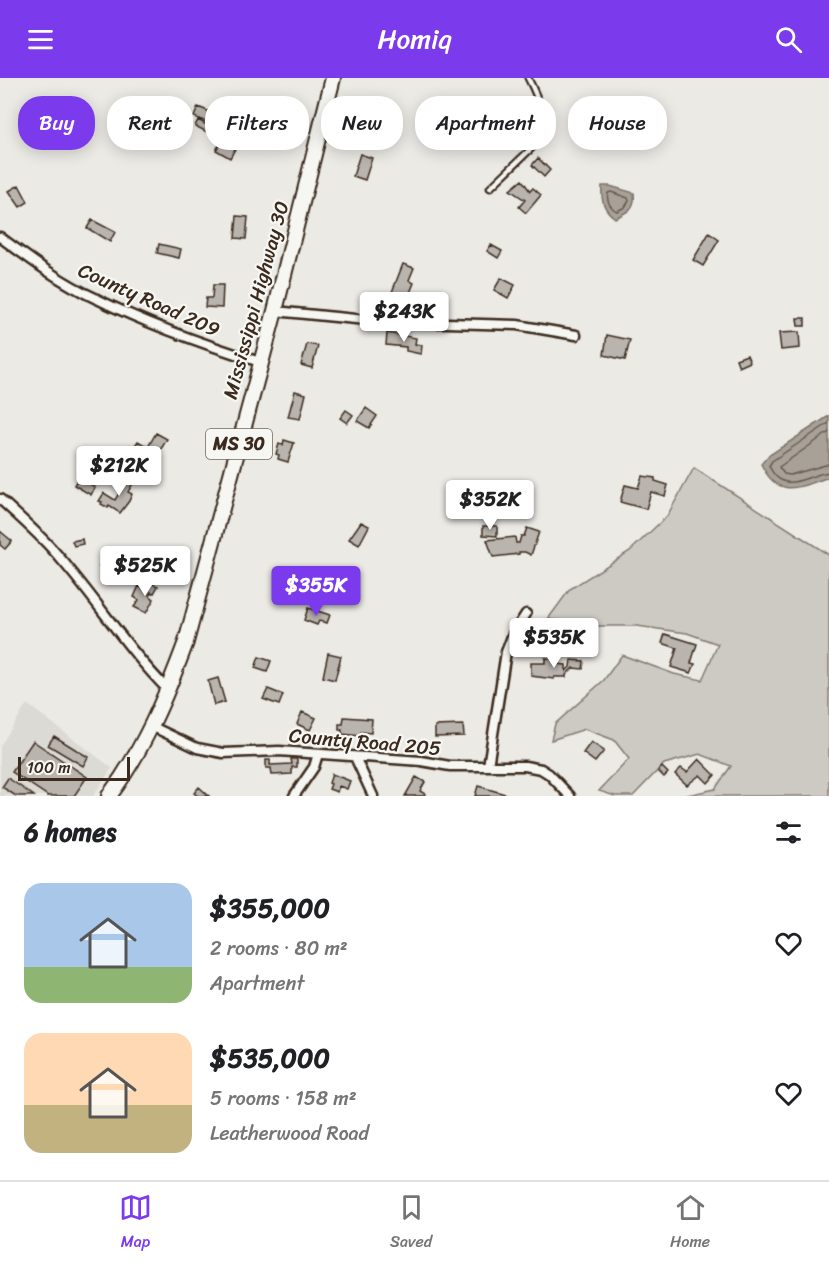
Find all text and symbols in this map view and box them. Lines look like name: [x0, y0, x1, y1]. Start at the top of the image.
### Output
text: Homiq: [377, 15, 452, 63]
icon: menu: [24, 23, 57, 56]
icon: search: [772, 23, 805, 56]
chip: Buy: [18, 96, 95, 150]
chip: Rent: [107, 96, 193, 150]
chip: Filters: [205, 96, 309, 150]
chip: New: [321, 96, 403, 150]
chip: Apartment: [415, 96, 556, 150]
chip: House: [568, 96, 667, 150]
street label: Mississippi Highway 30: [213, 197, 299, 403]
street label: County Road 209: [72, 253, 226, 347]
pin: $243K: [362, 292, 446, 343]
text: $243K: [374, 294, 434, 329]
road number: MS 30: [206, 429, 272, 459]
pin: $212K: [77, 446, 161, 497]
text: $212K: [90, 448, 148, 483]
pin: $352K: [448, 480, 532, 531]
text: $352K: [460, 482, 520, 517]
pin: $525K: [103, 546, 187, 597]
text: $525K: [114, 548, 176, 583]
pin: $355K: [274, 566, 358, 617]
text: $355K: [285, 568, 347, 603]
pin: $535K: [512, 618, 596, 669]
text: $535K: [523, 620, 585, 655]
street label: County Road 205: [287, 718, 443, 766]
text: 100 m: [27, 753, 71, 782]
scale bar: [18, 754, 130, 782]
text: 6 homes: [24, 809, 116, 855]
icon: filters: [772, 816, 805, 849]
text: $355,000: [210, 885, 330, 931]
icon: home: [72, 907, 144, 979]
icon: heart: [772, 927, 805, 960]
text: 2 rooms · 80 m²: [210, 931, 348, 966]
text: Apartment: [210, 966, 304, 1001]
text: $535,000: [210, 1035, 330, 1081]
icon: home: [72, 1057, 144, 1129]
icon: heart: [772, 1077, 805, 1110]
text: 5 rooms · 158 m²: [210, 1081, 357, 1116]
text: Leatherwood Road: [210, 1116, 369, 1151]
tab: Map: [119, 1191, 152, 1256]
tab: Saved: [390, 1191, 432, 1256]
tab: Home: [670, 1191, 710, 1256]

